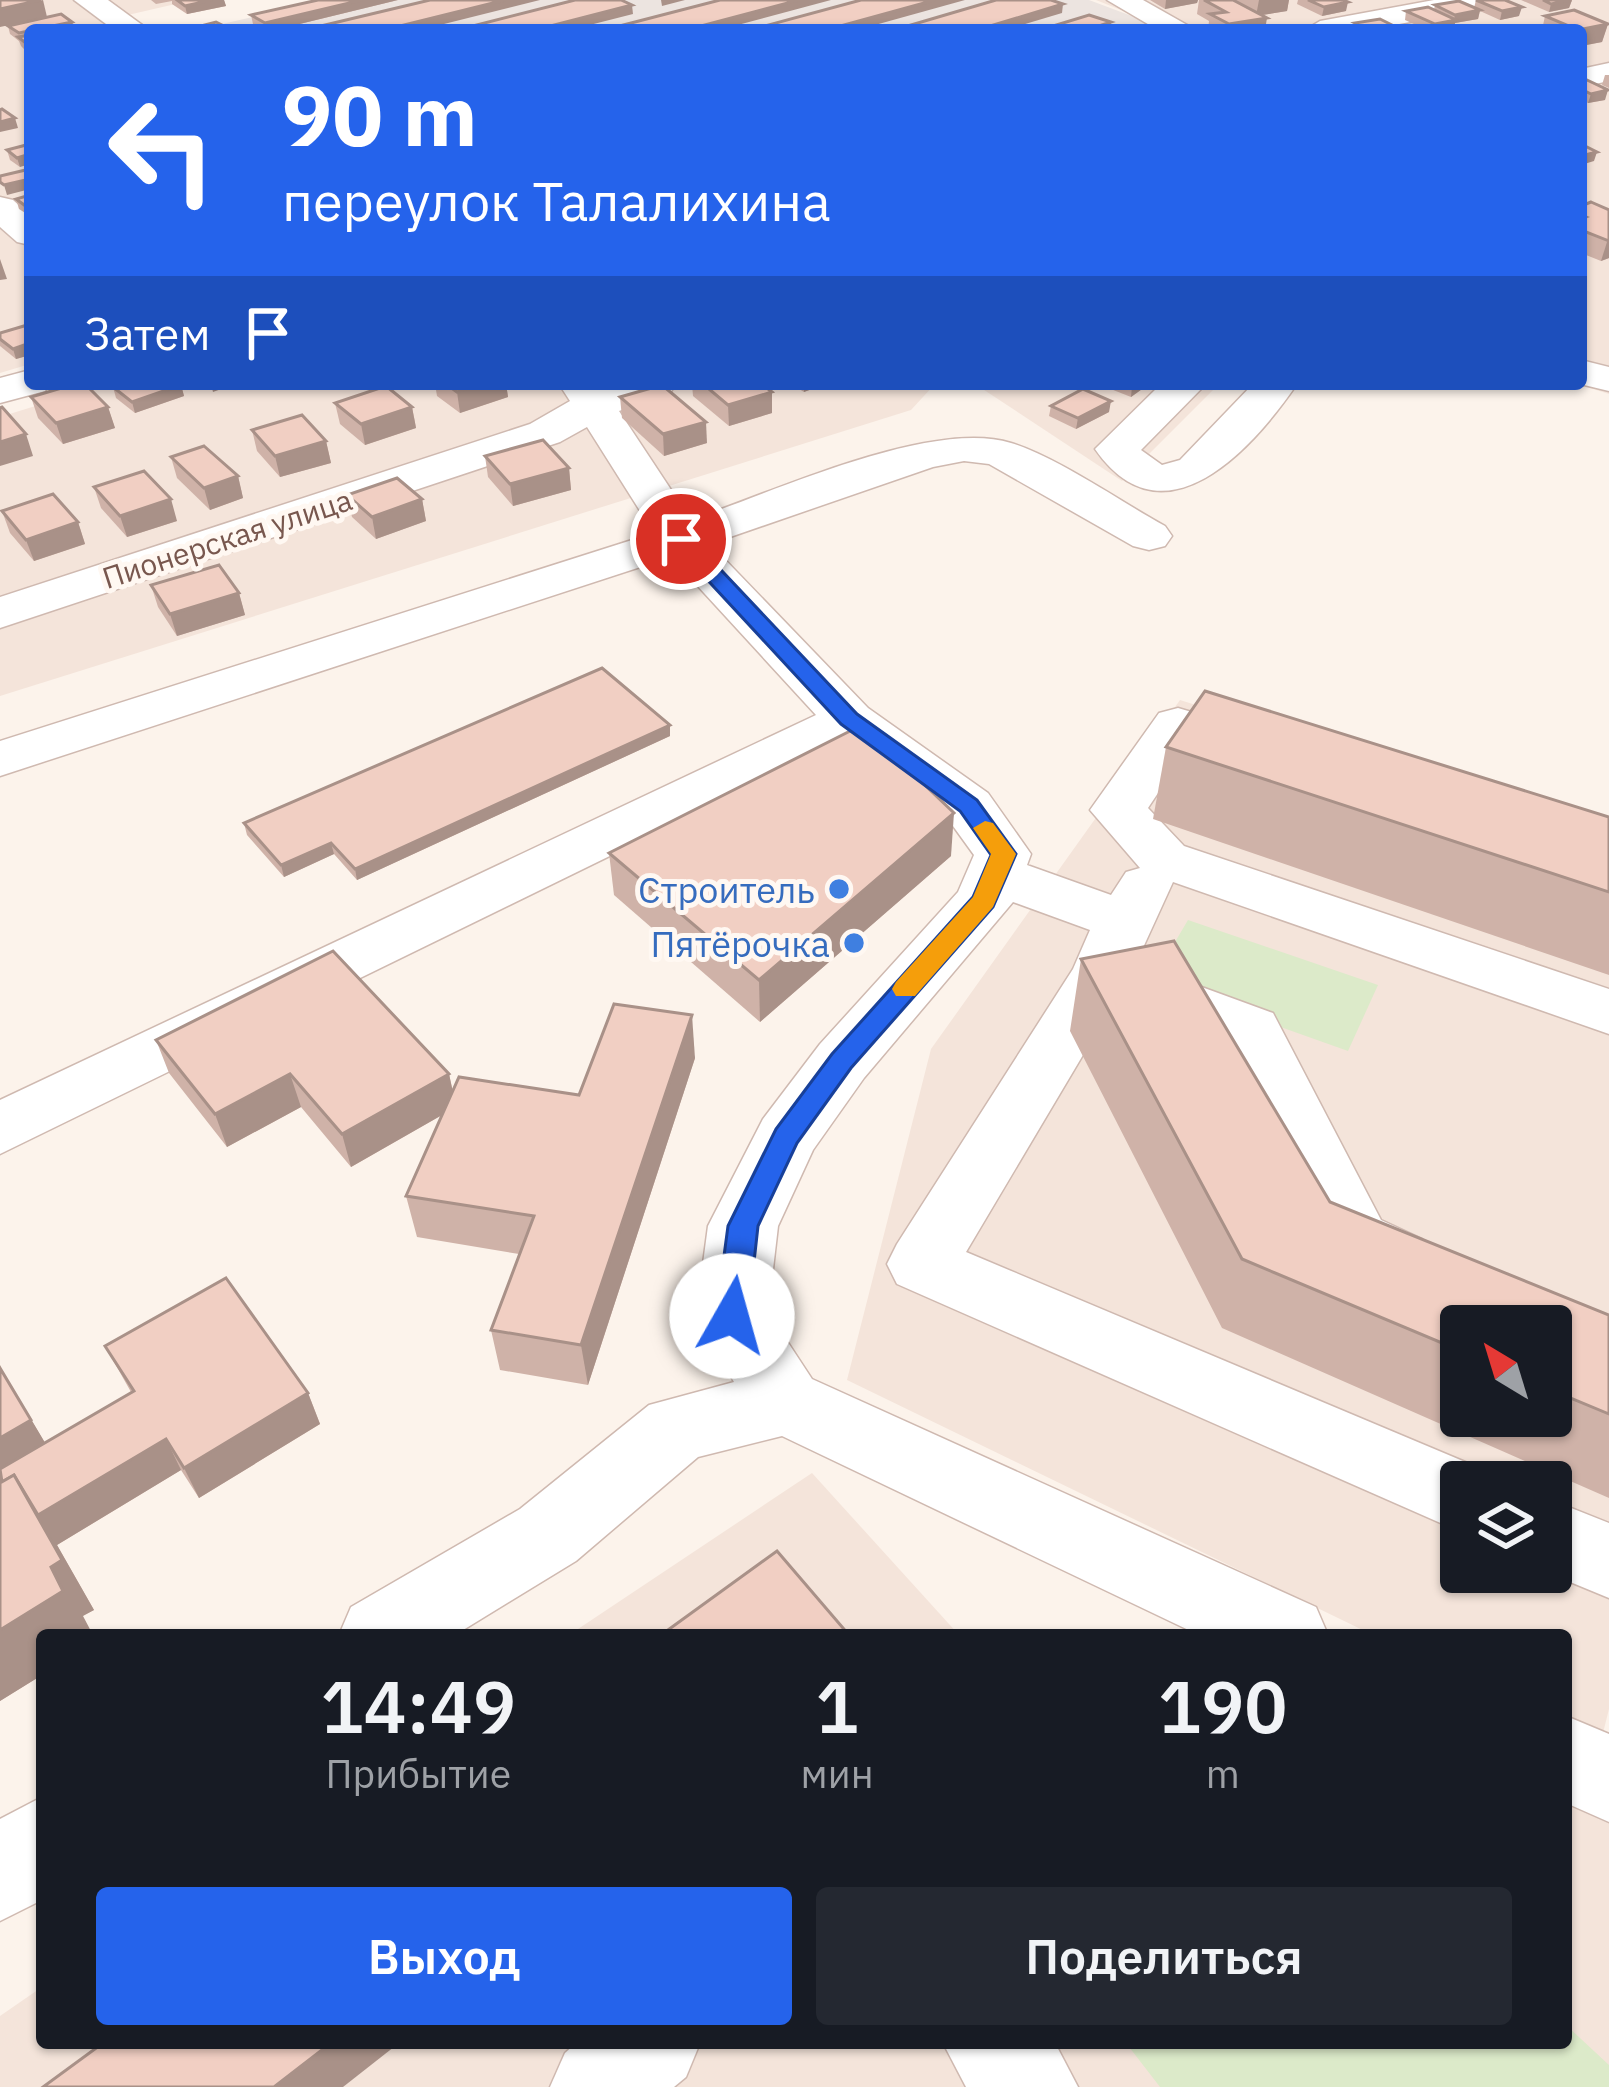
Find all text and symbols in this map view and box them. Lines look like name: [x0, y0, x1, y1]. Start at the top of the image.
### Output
text: 90 m: [282, 60, 478, 169]
icon: left: [84, 72, 240, 228]
text: переулок Талалихина: [282, 166, 831, 236]
icon: arrive: [235, 300, 301, 366]
text: Затем: [84, 304, 211, 362]
street label: Пионерская улица: [97, 479, 357, 597]
pin: [630, 488, 732, 590]
icon: arrive: [648, 506, 714, 572]
place label: Строитель: [638, 866, 815, 913]
marker: Строитель: [826, 876, 852, 902]
place label: Пятёрочка: [650, 920, 830, 967]
marker: Пятёрочка: [841, 930, 867, 956]
position arrow: [669, 1253, 795, 1379]
north arrow: [1440, 1305, 1572, 1437]
map controls: [1440, 1305, 1572, 1593]
button: layers: [1440, 1461, 1572, 1593]
text: 14:49: [320, 1659, 516, 1753]
text: 1: [815, 1659, 859, 1753]
text: 190: [1158, 1659, 1288, 1753]
text: Прибытие: [326, 1748, 511, 1799]
text: мин: [801, 1748, 874, 1799]
text: m: [1206, 1748, 1240, 1799]
button: Выход: [96, 1887, 792, 2025]
button: Поделиться: [816, 1887, 1512, 2025]

